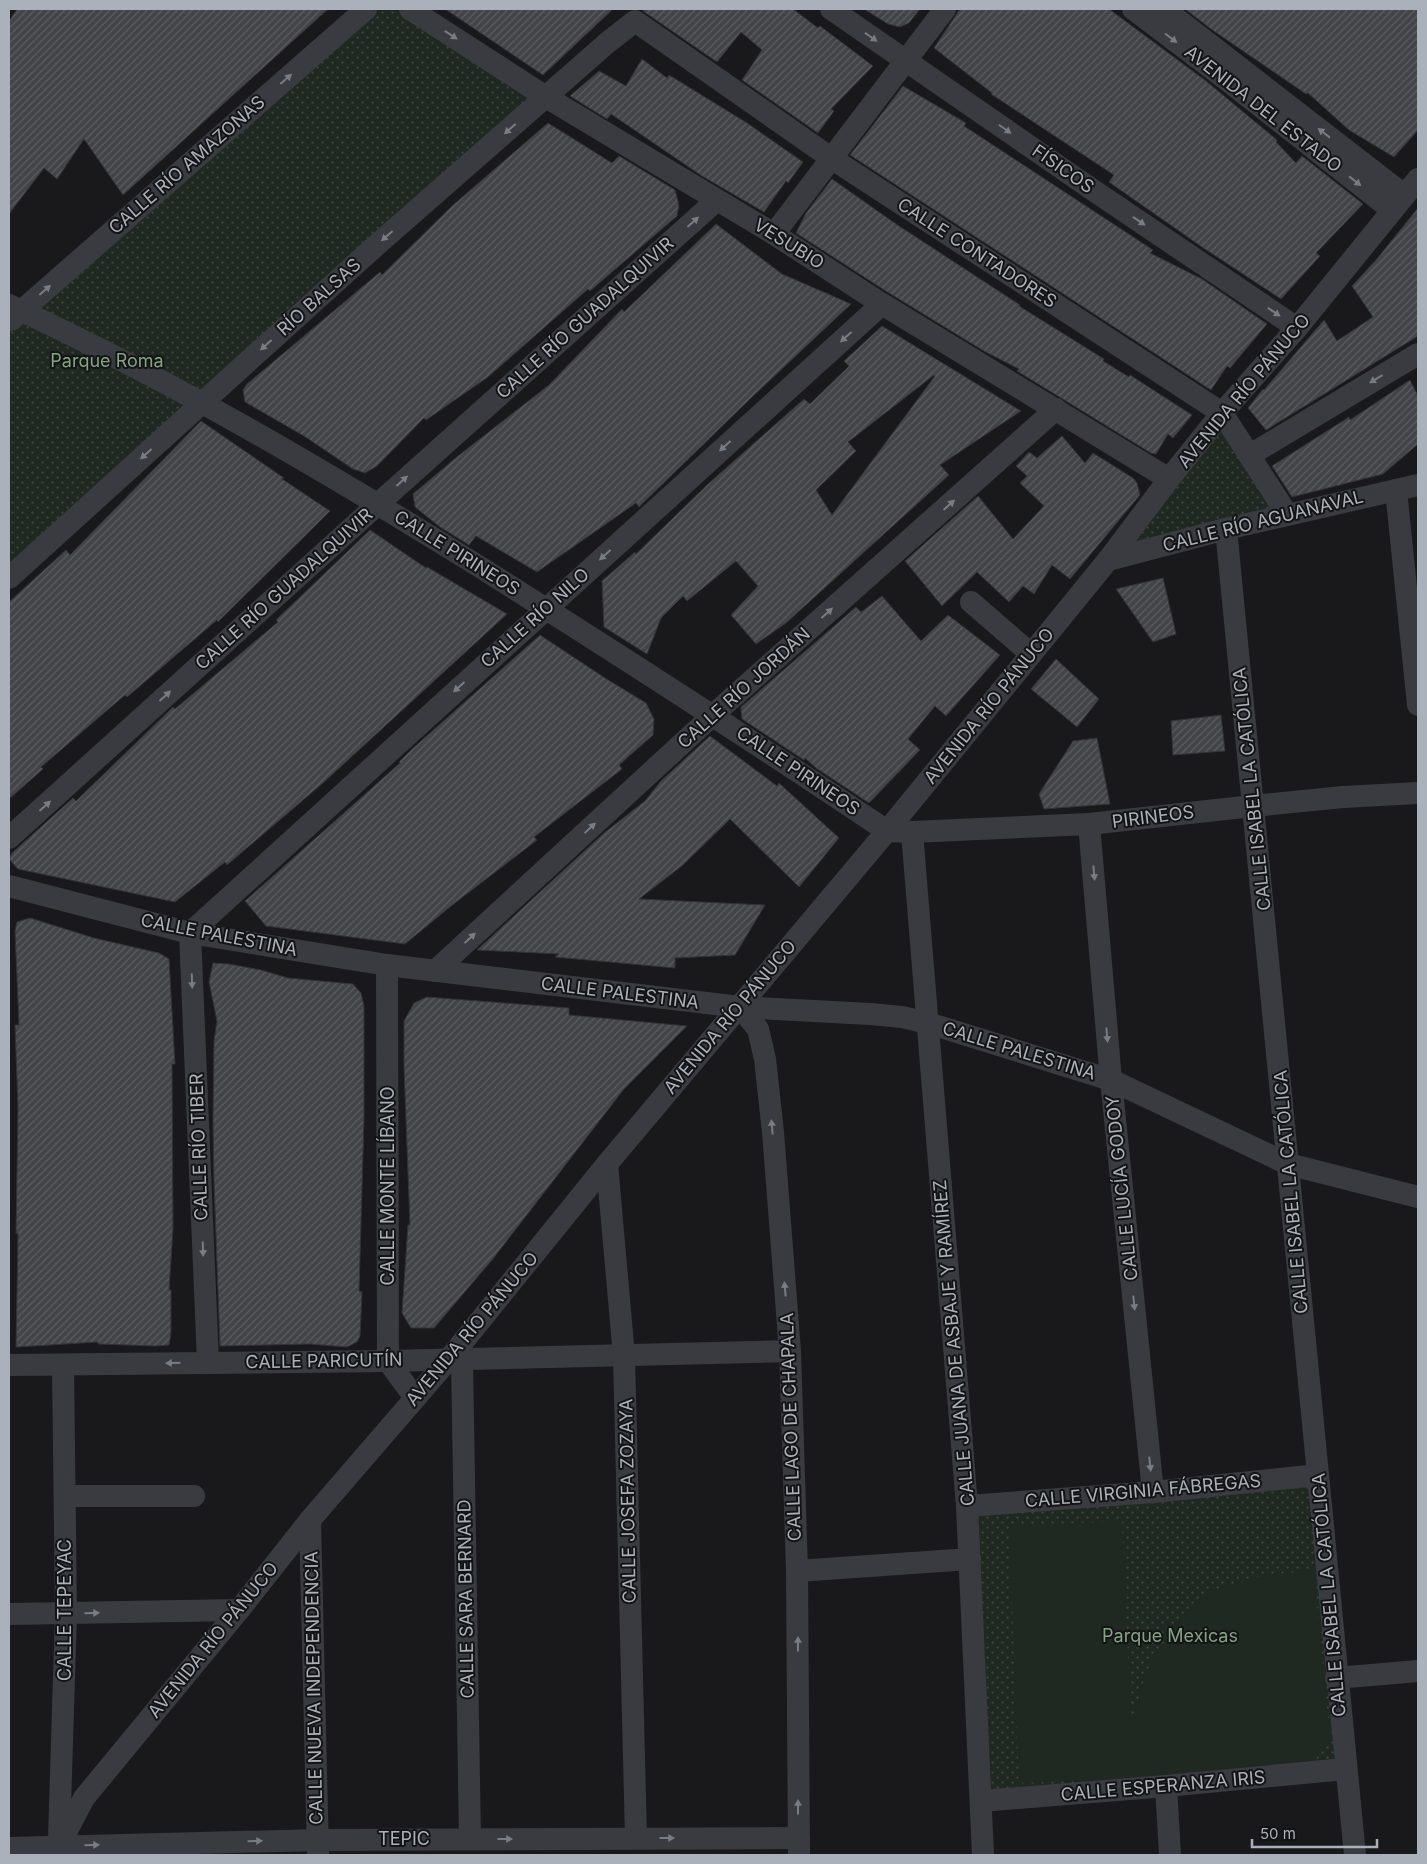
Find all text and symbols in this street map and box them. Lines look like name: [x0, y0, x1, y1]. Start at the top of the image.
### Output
one-way arrow: [444, 30, 457, 40]
one-way arrow: [864, 32, 878, 42]
one-way arrow: [1164, 33, 1178, 43]
street label: AVENIDA DEL ESTADO: [1181, 41, 1346, 176]
one-way arrow: [279, 73, 291, 85]
street label: CALLE RÍO AMAZONAS: [104, 90, 269, 238]
one-way arrow: [504, 123, 516, 135]
one-way arrow: [998, 124, 1012, 134]
one-way arrow: [1317, 128, 1331, 138]
street label: FÍSICOS: [1028, 139, 1099, 197]
one-way arrow: [1348, 175, 1361, 186]
street label: CALLE CONTADORES: [894, 193, 1061, 312]
street label: VESUBIO: [750, 214, 828, 273]
one-way arrow: [687, 216, 700, 227]
one-way arrow: [1132, 216, 1146, 226]
one-way arrow: [382, 230, 394, 242]
street label: CALLE RÍO GUADALQUIVIR: [491, 232, 678, 403]
street label: RÍO BALSAS: [272, 253, 365, 340]
one-way arrow: [39, 284, 51, 296]
one-way arrow: [1267, 307, 1280, 317]
street label: AVENIDA RÍO PÁNUCO: [1172, 309, 1314, 472]
one-way arrow: [841, 331, 853, 343]
one-way arrow: [260, 339, 273, 350]
park label: Parque Roma: [50, 350, 164, 371]
one-way arrow: [1370, 375, 1383, 384]
one-way arrow: [720, 440, 732, 452]
one-way arrow: [139, 448, 152, 459]
one-way arrow: [396, 476, 409, 487]
street label: CALLE RÍO AGUANAVAL: [1160, 484, 1365, 556]
one-way arrow: [942, 499, 954, 511]
street label: CALLE RÍO GUADALQUIVIR: [190, 503, 377, 674]
street label: CALLE PIRINEOS: [391, 506, 524, 600]
one-way arrow: [598, 549, 611, 560]
street label: CALLE RÍO NILO: [475, 563, 593, 672]
one-way arrow: [821, 607, 833, 619]
street label: CALLE RÍO JORDÁN: [673, 622, 814, 753]
street label: AVENIDA RÍO PÁNUCO: [919, 623, 1058, 788]
street label: CALLE ISABEL LA CATÓLICA: [1227, 666, 1275, 912]
one-way arrow: [452, 682, 465, 693]
one-way arrow: [159, 690, 171, 702]
street label: CALLE PIRINEOS: [733, 722, 864, 820]
one-way arrow: [38, 800, 51, 811]
street label: PIRINEOS: [1111, 801, 1195, 832]
one-way arrow: [584, 822, 596, 834]
one-way arrow: [1090, 865, 1098, 881]
street label: CALLE PALESTINA: [139, 909, 299, 960]
one-way arrow: [464, 932, 476, 944]
street label: AVENIDA RÍO PÁNUCO: [658, 935, 800, 1098]
street label: CALLE PALESTINA: [540, 972, 700, 1013]
one-way arrow: [188, 974, 196, 990]
street label: CALLE PALESTINA: [940, 1017, 1098, 1084]
one-way arrow: [1104, 1027, 1112, 1043]
street label: CALLE ISABEL LA CATÓLICA: [1268, 1069, 1312, 1315]
street label: CALLE RÍO TIBER: [184, 1073, 212, 1221]
street label: CALLE MONTE LÍBANO: [376, 1086, 398, 1286]
street label: CALLE LUCÍA GODOY: [1100, 1094, 1142, 1282]
one-way arrow: [768, 1119, 776, 1135]
street label: CALLE JUANA DE ASBAJE Y RAMÍREZ: [928, 1179, 978, 1507]
one-way arrow: [199, 1241, 207, 1257]
street label: AVENIDA RÍO PÁNUCO: [400, 1247, 542, 1410]
one-way arrow: [780, 1281, 788, 1297]
one-way arrow: [1130, 1295, 1138, 1311]
street label: CALLE LAGO DE CHAPALA: [776, 1312, 805, 1542]
street label: CALLE PARICUTÍN: [245, 1348, 403, 1372]
one-way arrow: [164, 1359, 180, 1367]
street label: CALLE JOSEFA ZOZAYA: [615, 1399, 640, 1603]
one-way arrow: [1146, 1457, 1154, 1473]
street label: CALLE VIRGINIA FÁBREGAS: [1024, 1469, 1262, 1511]
street label: CALLE ISABEL LA CATÓLICA: [1306, 1472, 1350, 1718]
street label: CALLE SARA BERNARD: [453, 1499, 478, 1699]
street label: CALLE TEPEYAC: [54, 1539, 75, 1681]
street label: CALLE NUEVA INDEPENDENCIA: [301, 1551, 326, 1825]
street label: AVENIDA RÍO PÁNUCO: [143, 1557, 282, 1722]
one-way arrow: [85, 1609, 101, 1617]
park label: Parque Mexicas: [1102, 1625, 1238, 1646]
one-way arrow: [793, 1636, 801, 1652]
street label: CALLE ESPERANZA IRIS: [1060, 1766, 1266, 1805]
one-way arrow: [794, 1798, 802, 1814]
scale bar: [1252, 1816, 1377, 1848]
text: 50 m: [1260, 1824, 1296, 1843]
street label: TEPIC: [378, 1828, 430, 1849]
one-way arrow: [660, 1834, 676, 1842]
one-way arrow: [497, 1835, 513, 1843]
one-way arrow: [247, 1837, 263, 1845]
one-way arrow: [85, 1841, 101, 1849]

